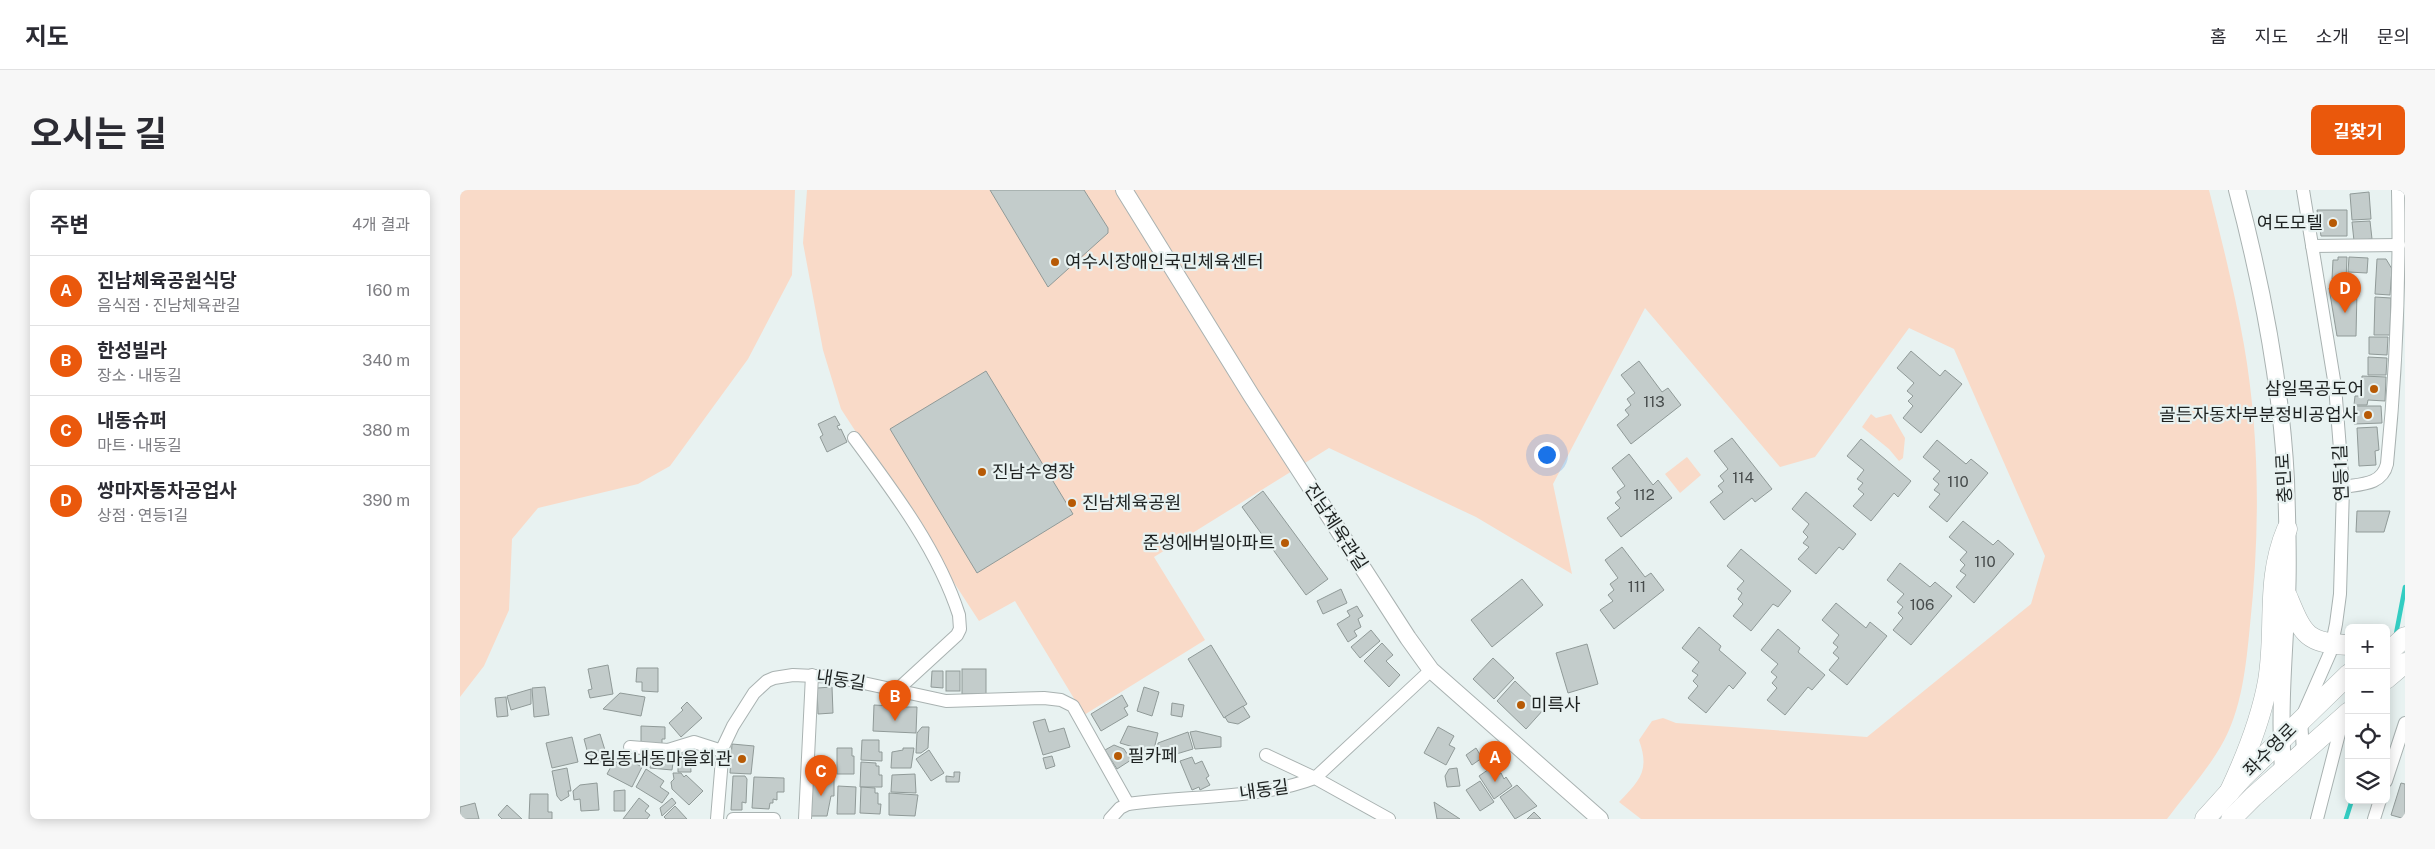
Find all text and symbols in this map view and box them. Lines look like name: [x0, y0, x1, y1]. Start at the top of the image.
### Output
text: 지도: [25, 22, 69, 50]
text: 홈: [2210, 26, 2227, 47]
text: 지도: [2255, 26, 2288, 47]
text: 소개: [2316, 26, 2349, 47]
text: 문의: [2377, 26, 2410, 47]
button: 길찾기: [2311, 105, 2405, 155]
text: 오시는 길: [30, 113, 167, 154]
text: 주변: [50, 212, 89, 237]
place label: 여도모텔: [2257, 212, 2323, 233]
text: 4개 결과: [352, 215, 410, 234]
marker: 여도모텔: [2327, 217, 2339, 229]
place label: 여수시장애인국민체육센터: [1065, 251, 1264, 272]
marker: 여수시장애인국민체육센터: [1049, 256, 1061, 268]
text: 진남체육공원식당: [97, 269, 237, 291]
pin: D: [2329, 272, 2361, 313]
text: A: [60, 281, 72, 300]
text: 160 m: [366, 281, 410, 300]
text: 음식점 · 진남체육관길: [97, 296, 241, 315]
text: 한성빌라: [97, 339, 167, 361]
text: B: [61, 351, 71, 370]
text: 340 m: [362, 351, 410, 370]
text: 장소 · 내동길: [97, 366, 182, 385]
place label: 삼일목공도어: [2265, 378, 2364, 399]
marker: 삼일목공도어: [2368, 383, 2380, 395]
house number: 113: [1643, 393, 1665, 410]
place label: 골든자동차부분정비공업사: [2159, 404, 2358, 425]
text: 내동슈퍼: [97, 409, 167, 431]
marker: 골든자동차부분정비공업사: [2362, 409, 2374, 421]
text: C: [60, 421, 72, 440]
text: 380 m: [362, 421, 410, 440]
text: 마트 · 내동길: [97, 436, 182, 455]
your location: [1534, 442, 1560, 468]
street label: 연등1길: [2329, 444, 2352, 502]
street label: 충민로: [2272, 453, 2295, 503]
place label: 진남수영장: [992, 461, 1075, 482]
marker: 진남수영장: [976, 466, 988, 478]
house number: 114: [1732, 469, 1754, 486]
house number: 110: [1947, 473, 1969, 490]
text: 쌍마자동차공업사: [97, 479, 237, 501]
street label: 진남체육관길: [1301, 479, 1372, 574]
house number: 112: [1633, 486, 1655, 503]
text: D: [60, 491, 72, 510]
text: 390 m: [363, 491, 410, 510]
place label: 진남체육공원: [1082, 492, 1181, 513]
marker: 진남체육공원: [1066, 497, 1078, 509]
text: 상점 · 연등1길: [97, 506, 188, 525]
place label: 준성에버빌아파트: [1143, 532, 1275, 553]
marker: 준성에버빌아파트: [1279, 537, 1291, 549]
house number: 110: [1974, 553, 1996, 570]
house number: 111: [1628, 578, 1646, 595]
house number: 106: [1910, 596, 1934, 613]
map controls: [2345, 624, 2390, 804]
button: +: [2345, 624, 2390, 669]
street label: 내동길: [815, 665, 867, 694]
button: −: [2345, 669, 2390, 714]
pin: B: [879, 680, 911, 721]
place label: 미륵사: [1531, 694, 1581, 715]
marker: 미륵사: [1515, 699, 1527, 711]
button: locate: [2345, 714, 2390, 759]
street label: 좌수영로: [2239, 719, 2300, 780]
pin: A: [1479, 741, 1511, 782]
place label: 필카페: [1128, 745, 1178, 766]
place label: 오림동내동마을회관: [583, 748, 732, 769]
marker: 필카페: [1112, 750, 1124, 762]
marker: 오림동내동마을회관: [736, 753, 748, 765]
pin: C: [805, 755, 837, 796]
button: layers: [2345, 759, 2390, 804]
street label: 내동길: [1238, 776, 1290, 803]

